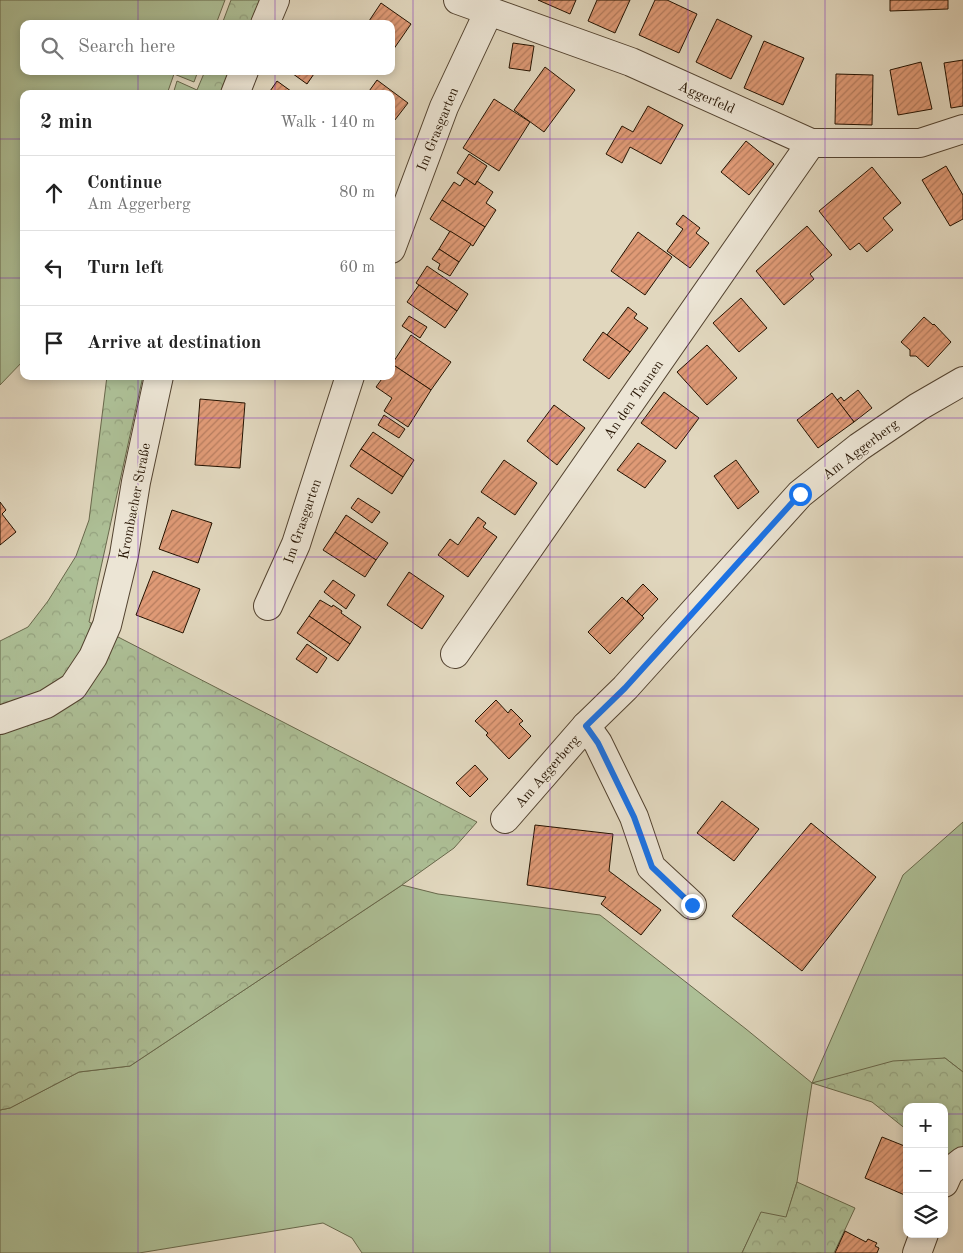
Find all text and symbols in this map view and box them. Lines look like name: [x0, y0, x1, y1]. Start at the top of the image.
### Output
search box: [20, 20, 395, 75]
icon: search: [38, 34, 66, 62]
text: Search here: [78, 38, 175, 57]
street label: Aggerfeld: [676, 79, 737, 117]
street label: Im Grasgarten: [415, 85, 461, 173]
text: 2 min: [40, 112, 93, 133]
text: Walk · 140 m: [280, 115, 375, 131]
text: Continue: [87, 174, 162, 193]
icon: ahead: [40, 179, 68, 207]
text: 80 m: [339, 185, 375, 201]
text: Am Aggerberg: [87, 197, 191, 213]
icon: left: [40, 254, 68, 282]
text: Turn left: [87, 259, 164, 278]
text: 60 m: [339, 260, 375, 276]
icon: arrive: [40, 329, 68, 357]
text: Arrive at destination: [87, 334, 261, 353]
street label: An den Tannen: [601, 357, 666, 442]
street label: Am Aggerberg: [820, 417, 901, 483]
street label: Krombacher Straße: [117, 442, 153, 561]
street label: Im Grasgarten: [282, 477, 324, 565]
route start: [789, 483, 812, 506]
street label: Am Aggerberg: [513, 733, 583, 810]
route end: [681, 894, 704, 917]
map controls: [903, 1103, 948, 1238]
button: +: [903, 1103, 948, 1148]
button: −: [903, 1148, 948, 1193]
button: layers: [903, 1193, 948, 1238]

